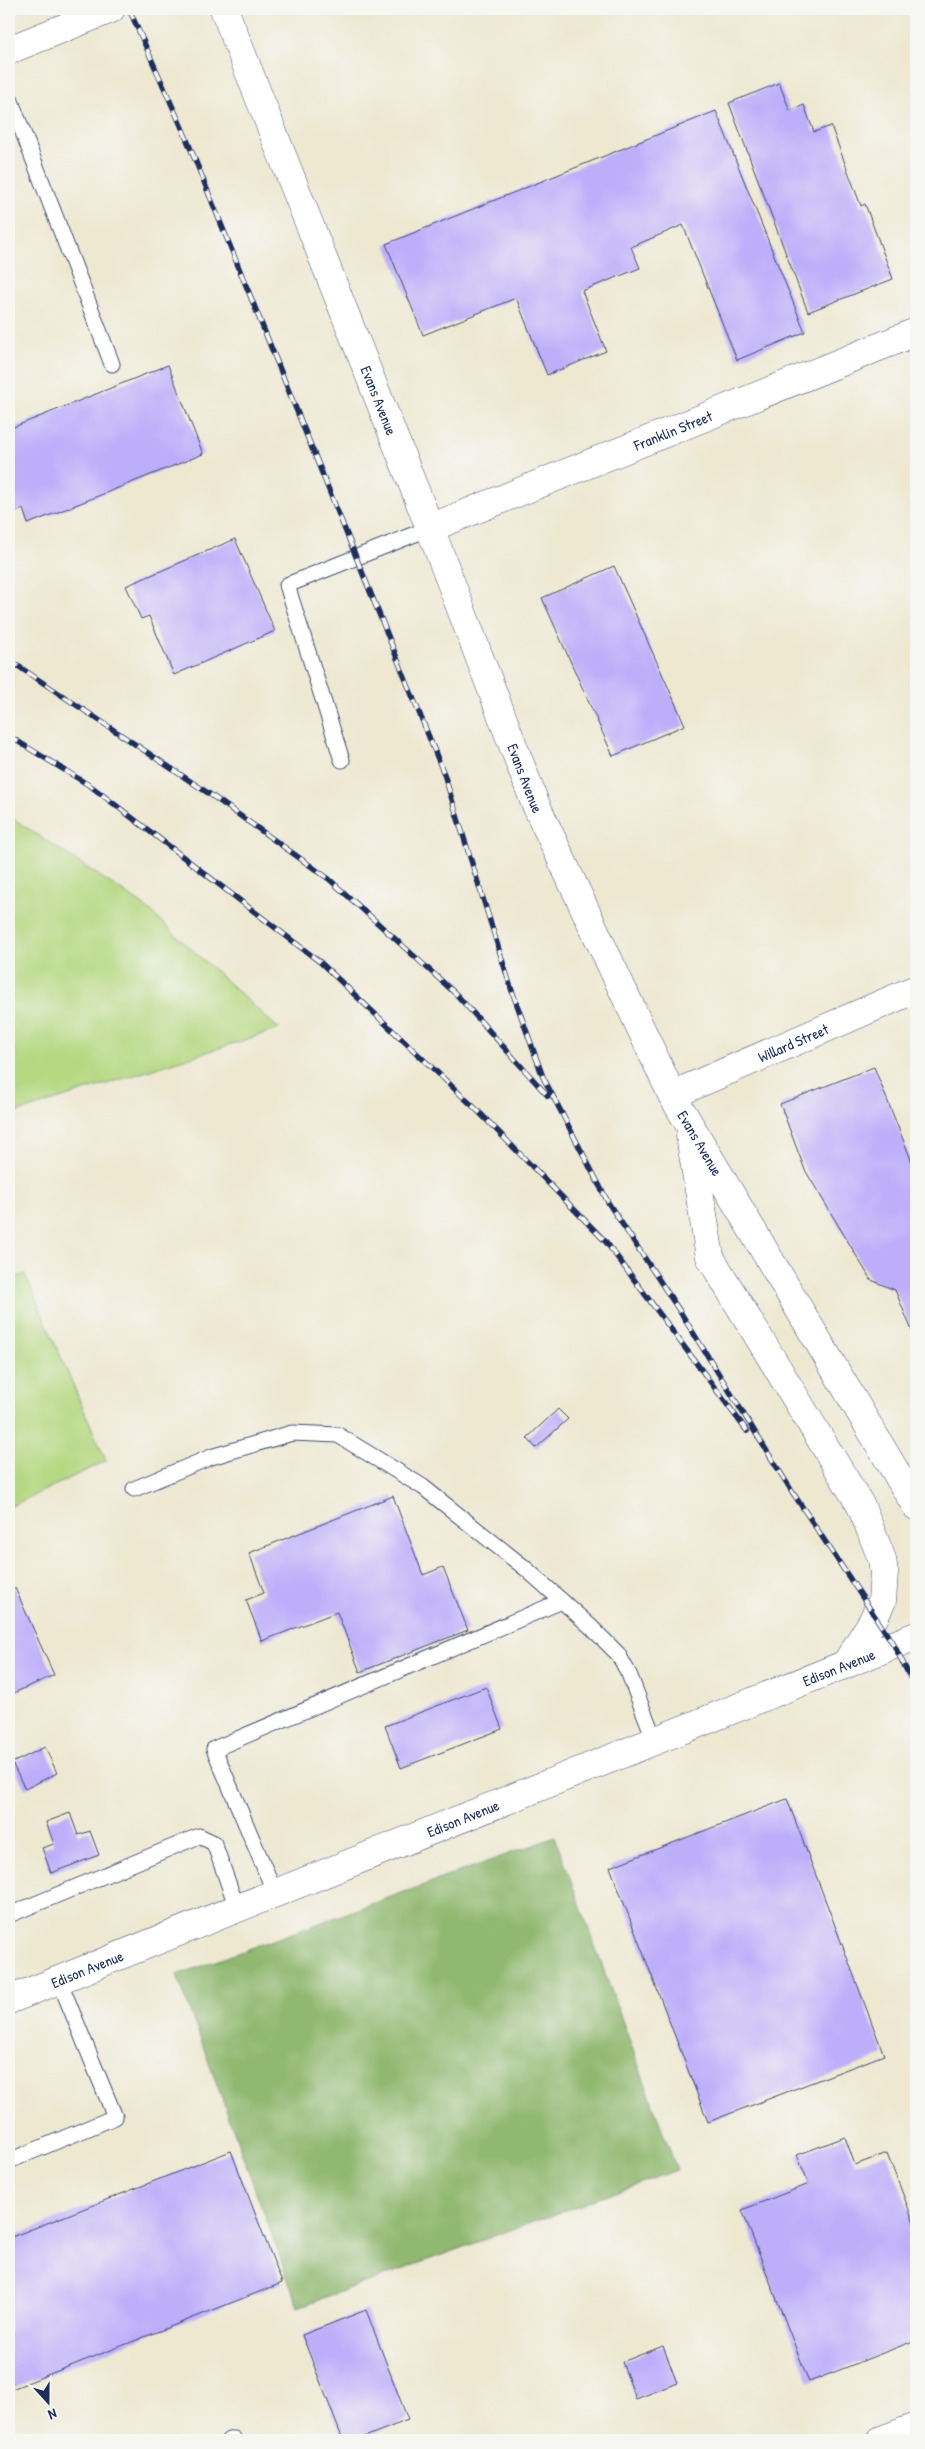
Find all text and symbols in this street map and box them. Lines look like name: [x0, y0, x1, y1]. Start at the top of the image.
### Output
street label: Evans Avenue: [356, 363, 402, 438]
street label: Franklin Street: [630, 404, 716, 456]
street label: Evans Avenue: [503, 740, 549, 816]
street label: Willard Street: [754, 1017, 832, 1067]
street label: Evans Avenue: [673, 1106, 728, 1180]
street label: Edison Avenue: [799, 1643, 878, 1691]
street label: Edison Avenue: [424, 1794, 502, 1842]
street label: Edison Avenue: [48, 1945, 126, 1993]
north arrow: [22, 2376, 72, 2426]
text: N: [45, 2404, 60, 2425]

